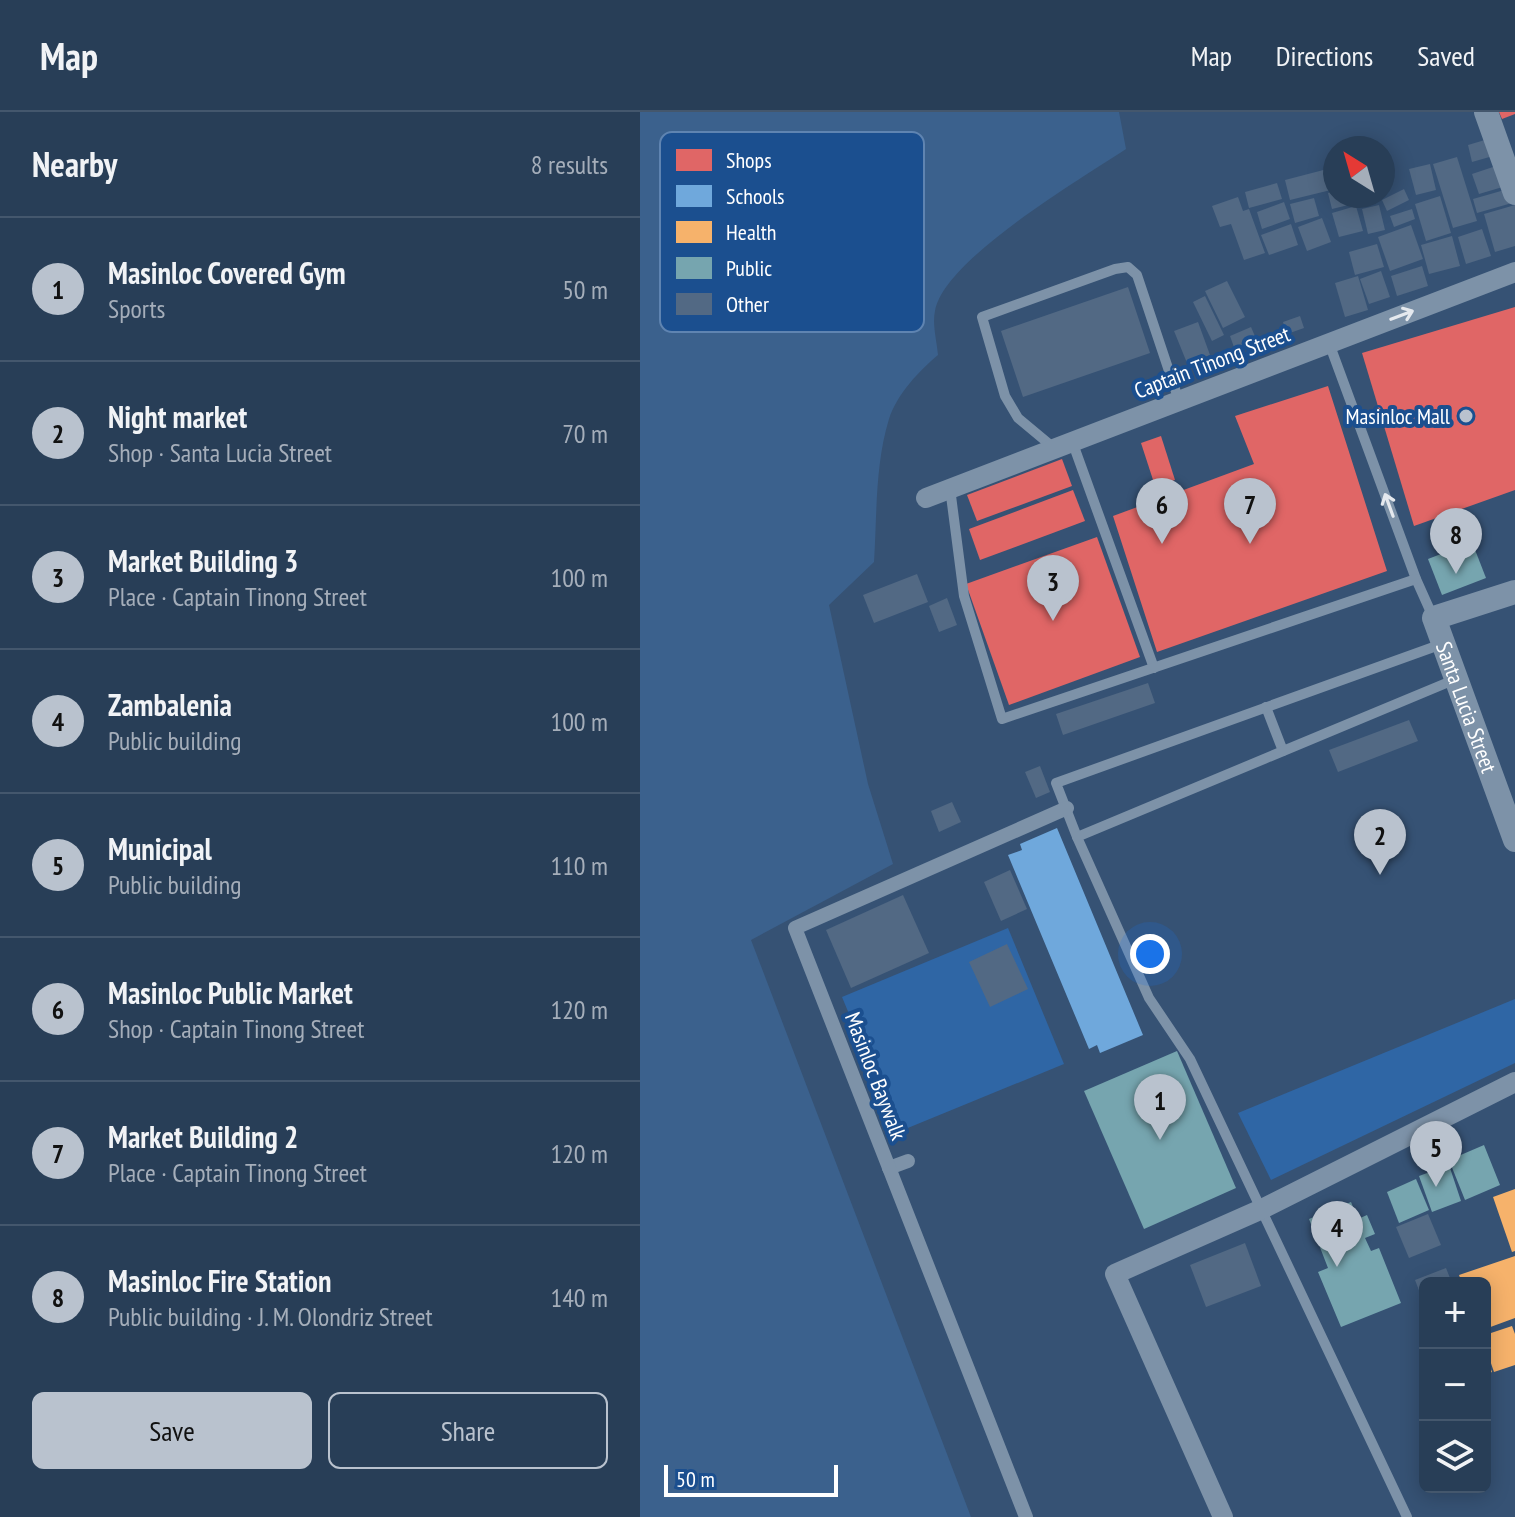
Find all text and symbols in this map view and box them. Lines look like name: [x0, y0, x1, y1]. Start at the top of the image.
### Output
text: Map: [40, 31, 98, 80]
text: Map: [1191, 37, 1232, 74]
text: Directions: [1276, 37, 1373, 74]
text: Saved: [1417, 37, 1475, 74]
legend: [660, 132, 924, 332]
north arrow: [1323, 136, 1395, 208]
text: Nearby: [32, 142, 117, 186]
text: Shops: [726, 146, 772, 174]
text: 8 results: [531, 148, 608, 181]
text: Schools: [726, 182, 785, 210]
text: Health: [726, 218, 777, 246]
text: Masinloc Covered Gym: [108, 253, 346, 292]
text: Public: [726, 254, 772, 282]
text: 1: [52, 273, 64, 306]
text: 50 m: [562, 273, 608, 306]
text: Other: [726, 290, 769, 318]
text: Sports: [108, 292, 165, 325]
one-way arrow: [1389, 307, 1414, 321]
street label: Captain Tinong Street: [1130, 319, 1294, 405]
text: Night market: [108, 397, 247, 436]
place label: Masinloc Mall: [1346, 402, 1451, 430]
marker: Masinloc Mall: [1457, 407, 1475, 425]
text: 2: [52, 417, 64, 450]
text: 70 m: [562, 417, 608, 450]
text: Shop · Santa Lucia Street: [108, 436, 332, 469]
pin: 6: [1136, 478, 1188, 544]
pin: 7: [1224, 478, 1276, 544]
one-way arrow: [1381, 494, 1395, 518]
pin: 8: [1430, 508, 1482, 574]
text: Market Building 3: [108, 541, 298, 580]
pin: 3: [1027, 555, 1079, 621]
text: 3: [52, 561, 64, 594]
text: 100 m: [550, 561, 608, 594]
text: Place · Captain Tinong Street: [108, 580, 367, 613]
street label: Santa Lucia Street: [1430, 638, 1503, 777]
text: Zambalenia: [108, 685, 232, 724]
text: 4: [52, 705, 64, 738]
text: 100 m: [550, 705, 608, 738]
text: Public building: [108, 724, 241, 757]
pin: 2: [1354, 809, 1406, 875]
text: Municipal: [108, 829, 212, 868]
text: 5: [52, 849, 64, 882]
text: 110 m: [550, 849, 608, 882]
text: Public building: [108, 868, 241, 901]
your location: [1130, 934, 1170, 974]
text: Masinloc Public Market: [108, 973, 353, 1012]
text: 6: [52, 993, 64, 1026]
text: 120 m: [550, 993, 608, 1026]
street label: Masinloc Baywalk: [839, 1008, 913, 1144]
text: Shop · Captain Tinong Street: [108, 1012, 364, 1045]
pin: 1: [1134, 1074, 1186, 1140]
text: Market Building 2: [108, 1117, 298, 1156]
pin: 5: [1410, 1121, 1462, 1187]
text: 7: [52, 1137, 64, 1170]
text: 120 m: [550, 1137, 608, 1170]
text: Place · Captain Tinong Street: [108, 1156, 367, 1189]
pin: 4: [1311, 1201, 1363, 1267]
text: Masinloc Fire Station: [108, 1261, 331, 1300]
map controls: [1419, 1277, 1491, 1493]
button: +: [1419, 1277, 1491, 1349]
text: 8: [52, 1281, 64, 1314]
text: 140 m: [550, 1281, 608, 1314]
text: Public building · J. M. Olondriz Street: [108, 1300, 433, 1333]
button: −: [1419, 1349, 1491, 1421]
button: Save: [32, 1392, 312, 1469]
button: Share: [328, 1392, 608, 1469]
button: layers: [1419, 1421, 1491, 1493]
scale bar: [664, 1461, 838, 1497]
text: 50 m: [676, 1465, 715, 1493]

